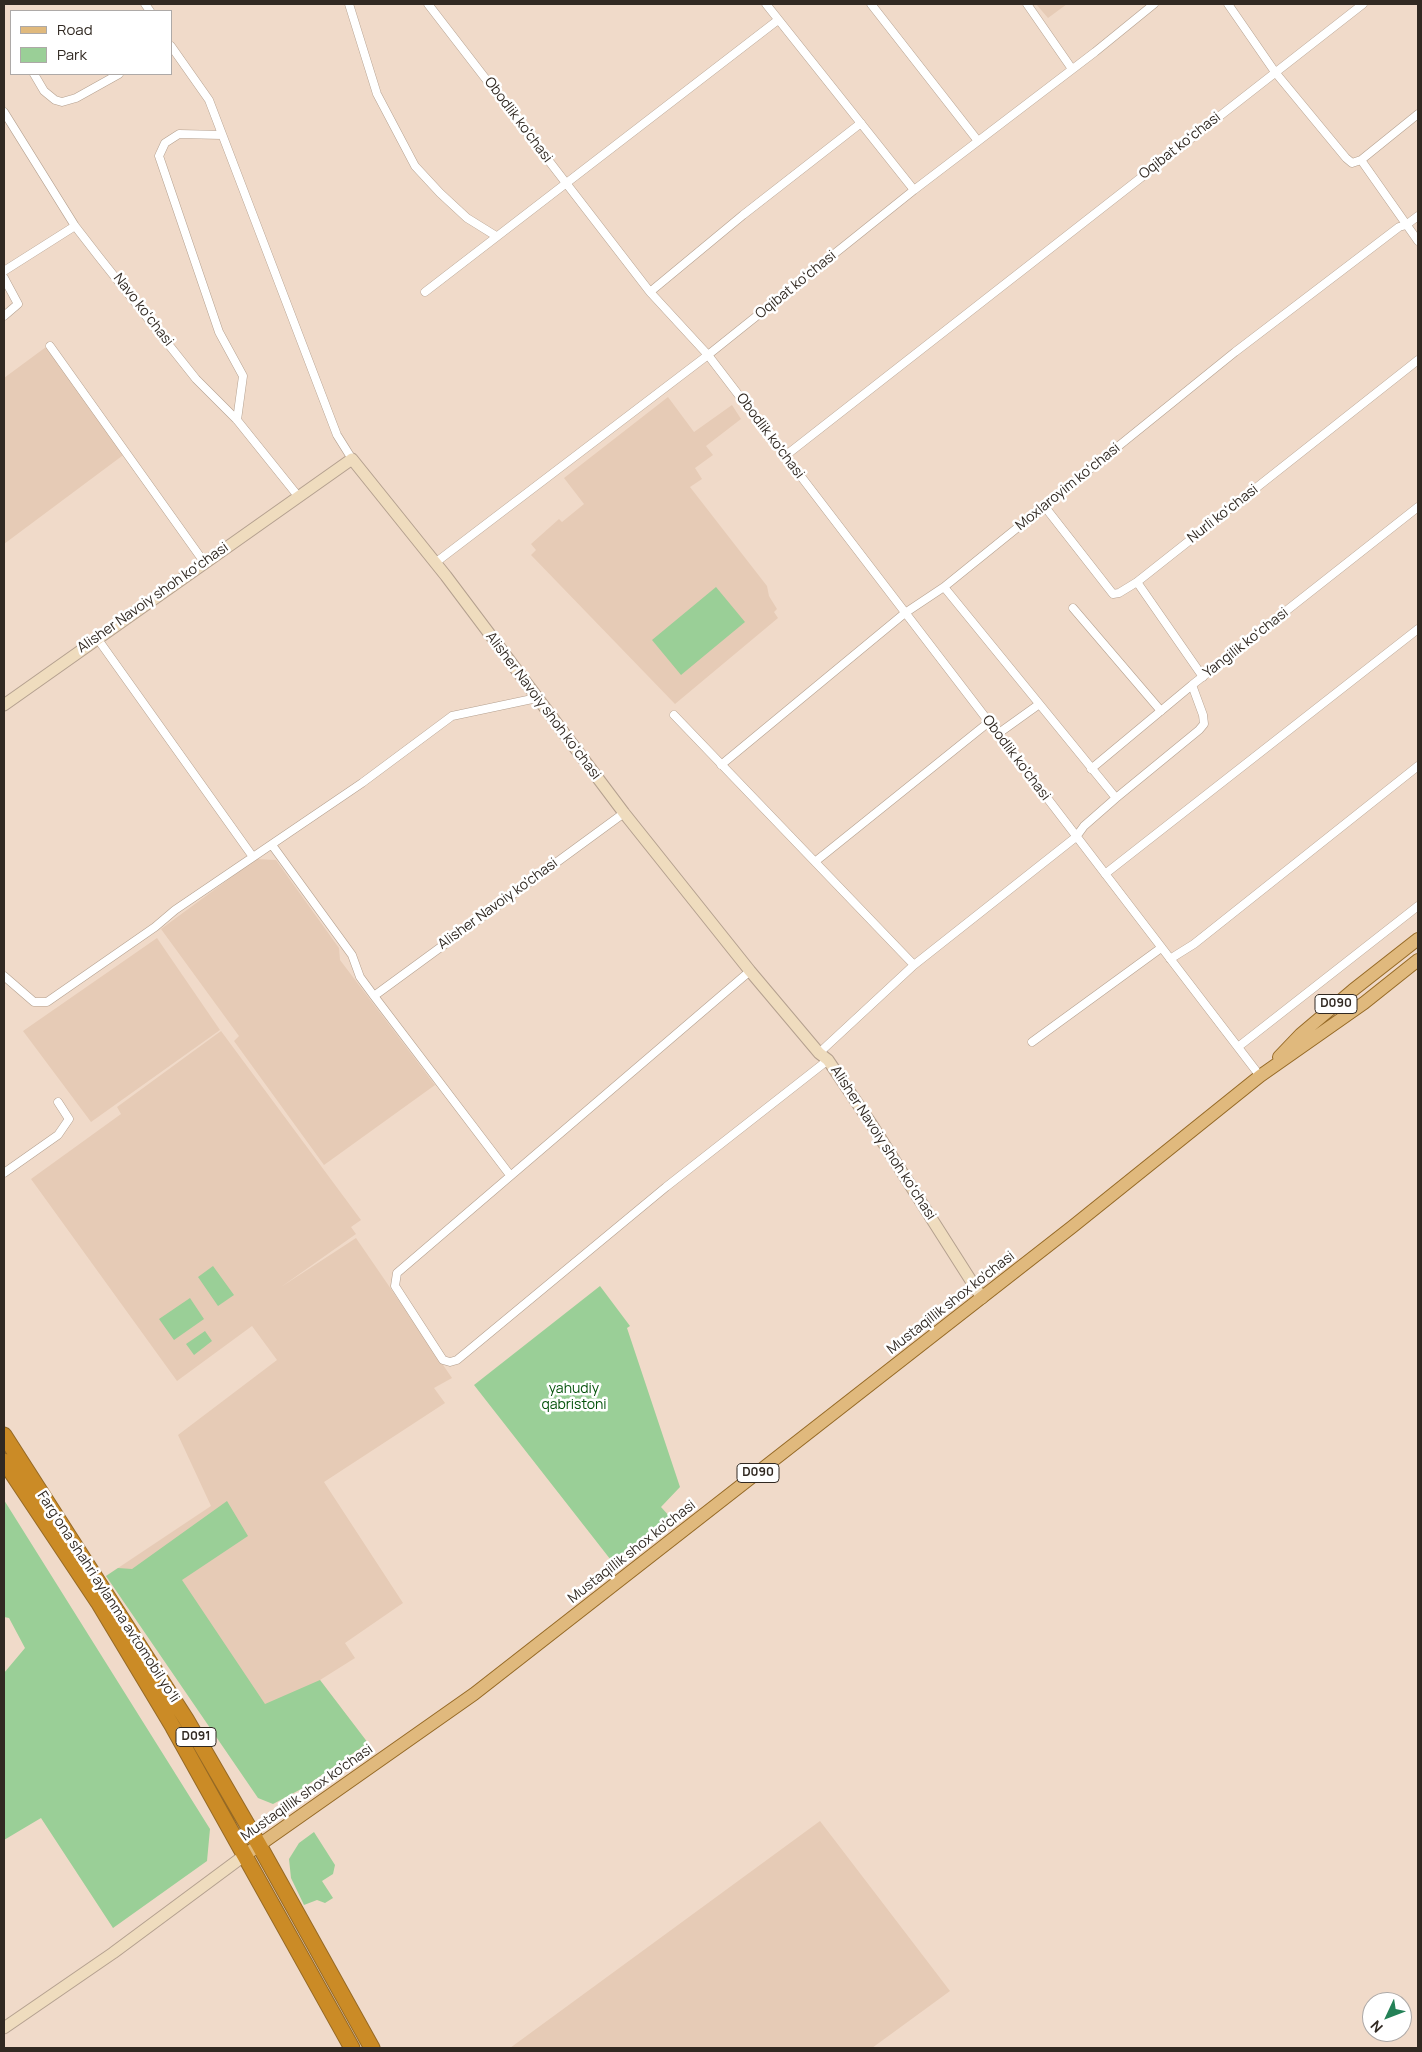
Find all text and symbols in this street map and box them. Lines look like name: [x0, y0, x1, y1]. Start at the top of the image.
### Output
legend: [10, 10, 172, 75]
text: Road: [57, 19, 93, 40]
text: Park: [57, 44, 87, 65]
street label: Obodlik ko'chasi: [480, 74, 556, 166]
street label: Oqibat koʻchasi: [1136, 109, 1224, 183]
street label: Oqibat koʻchasi: [752, 247, 840, 323]
street label: Navo koʻchasi: [109, 270, 177, 350]
street label: Obodlik ko'chasi: [732, 390, 808, 482]
street label: Moxlaroyim koʻchasi: [1013, 440, 1123, 534]
street label: Nurli koʻchasi: [1184, 481, 1262, 547]
street label: Alisher Navoiy shoh koʻchasi: [74, 539, 232, 657]
street label: Yangilik koʻchasi: [1200, 605, 1292, 681]
street label: Alisher Navoiy shoh koʻchasi: [482, 629, 604, 783]
street label: Obodlik ko'chasi: [978, 712, 1054, 804]
street label: Alisher Navoiy ko'chasi: [435, 855, 561, 953]
road number: D090: [1315, 994, 1357, 1014]
street label: Alisher Navoiy shoh koʻchasi: [827, 1063, 939, 1223]
street label: Mustaqillik shox ko'chasi: [884, 1248, 1018, 1358]
park label: yahudiy qabristoni: [541, 1381, 607, 1414]
road number: D090: [737, 1464, 779, 1482]
street label: Fargʻona shahri aylanma avtomobil yoʻli: [33, 1488, 183, 1706]
street label: Mustaqillik shox ko'chasi: [565, 1497, 699, 1607]
road number: D091: [176, 1728, 216, 1746]
street label: Mustaqillik shox ko'chasi: [238, 1741, 376, 1845]
north arrow: [1362, 1992, 1412, 2042]
text: N: [1366, 2017, 1387, 2037]

